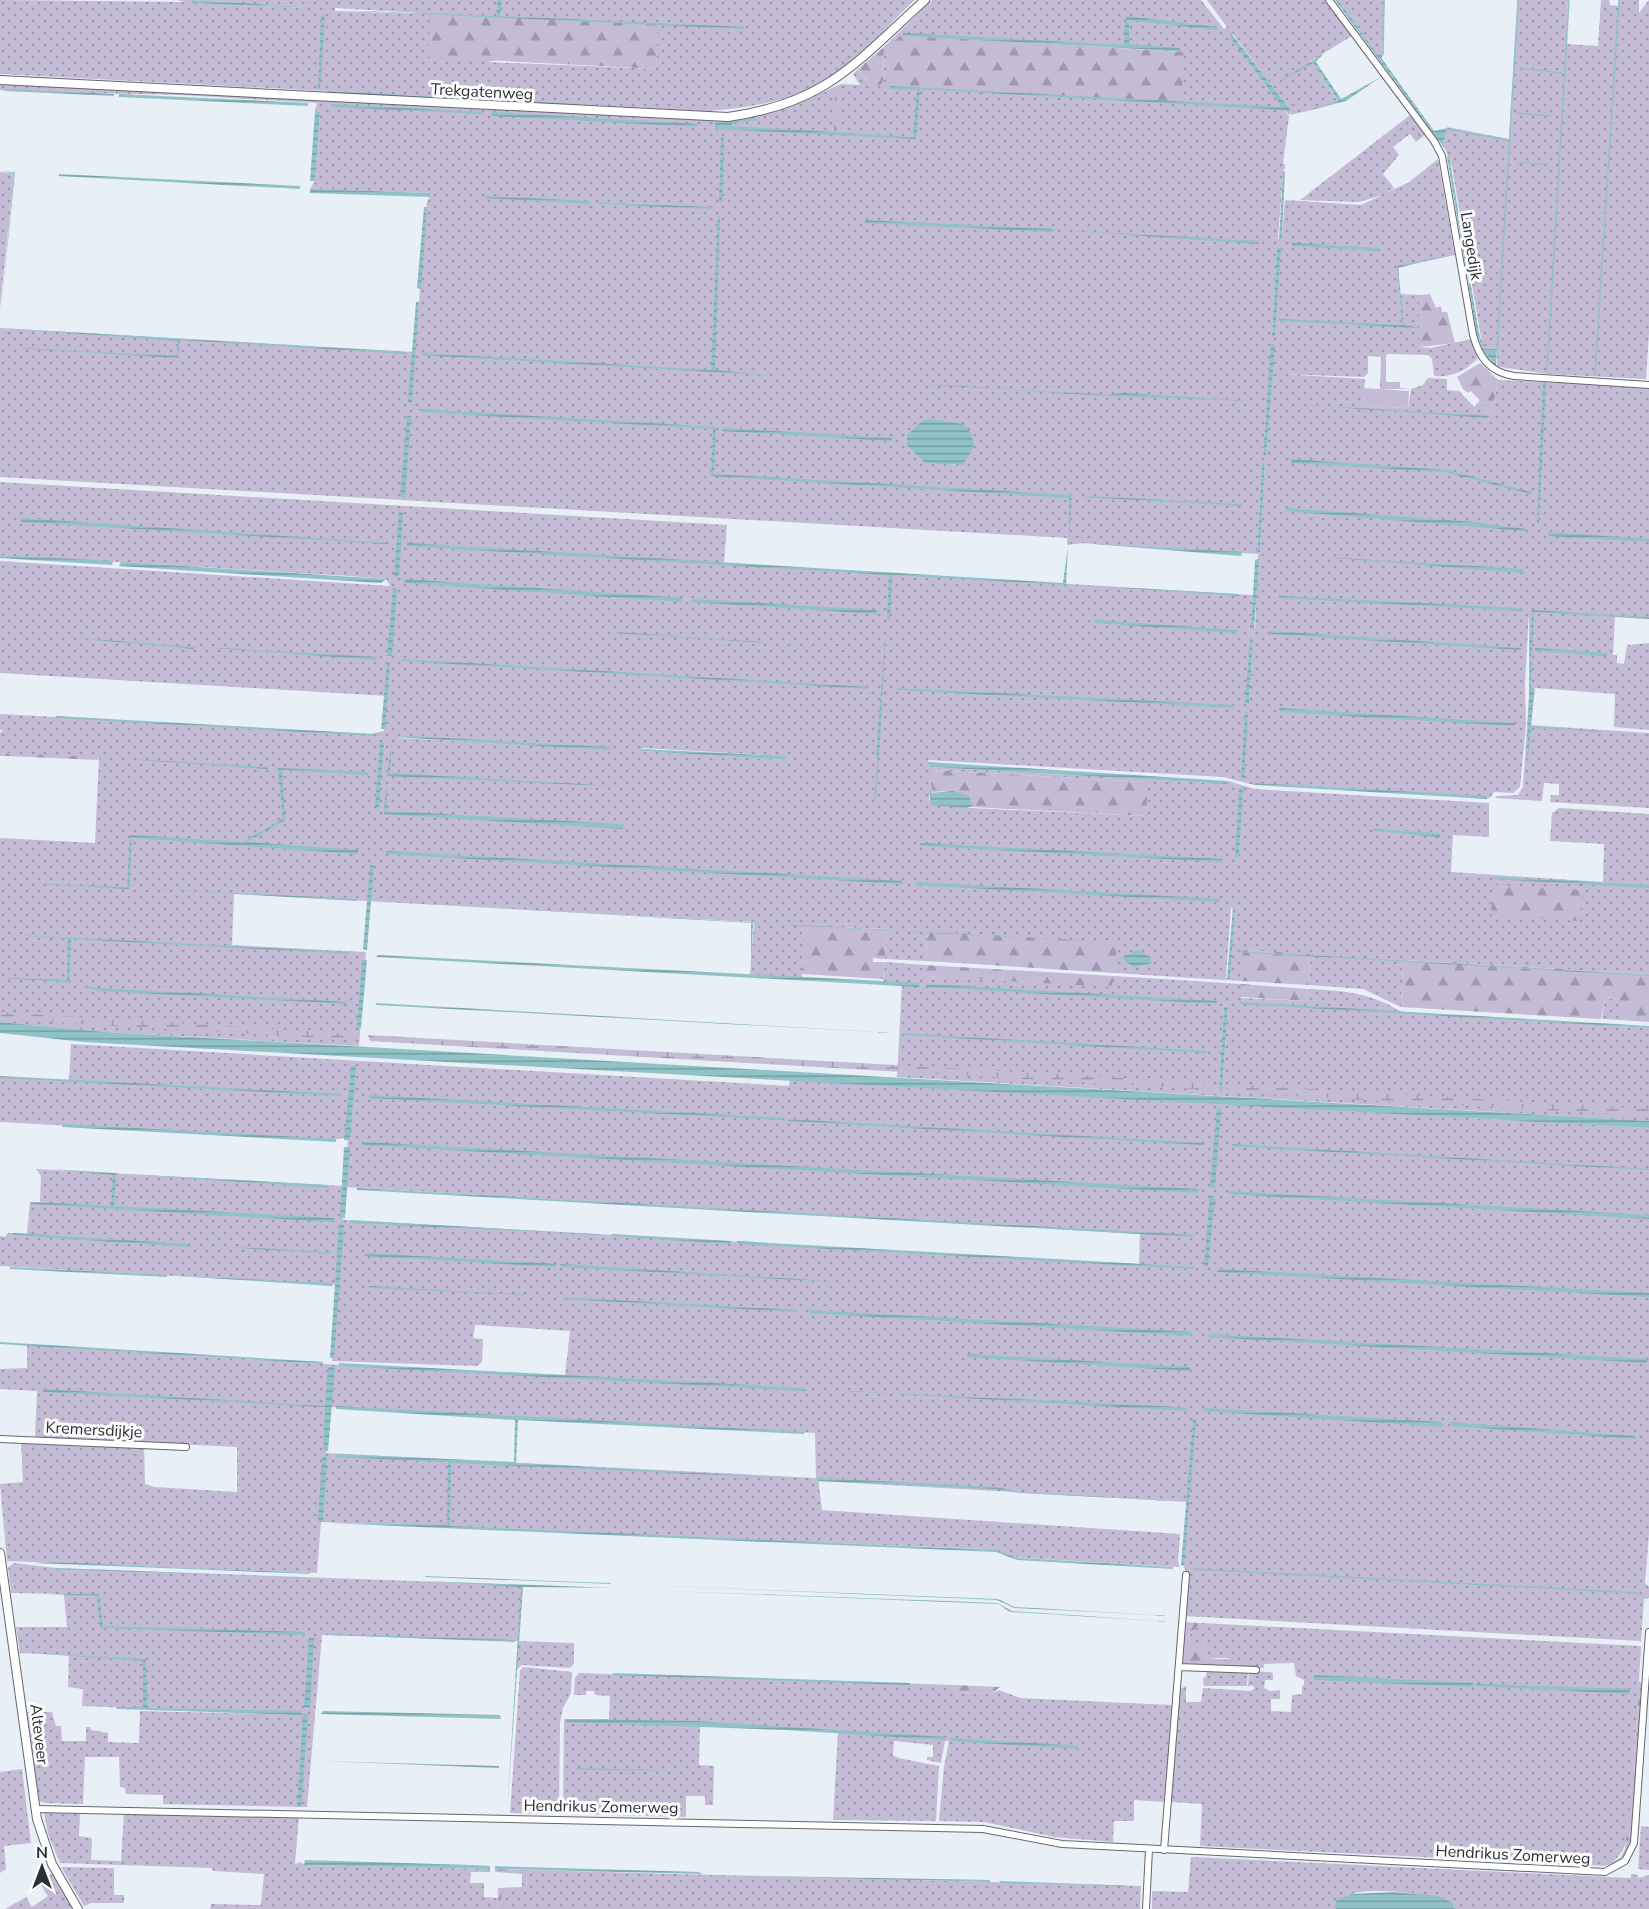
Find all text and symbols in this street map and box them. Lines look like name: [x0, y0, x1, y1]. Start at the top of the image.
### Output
street label: Trekgatenweg: [430, 78, 534, 106]
street label: Langedijk: [1455, 210, 1487, 283]
street label: Kremersdijkje: [45, 1416, 143, 1444]
street label: Alteveer: [24, 1702, 54, 1766]
street label: Hendrikus Zomerweg: [523, 1795, 679, 1819]
north arrow: [12, 1837, 72, 1897]
street label: Hendrikus Zomerweg: [1435, 1840, 1591, 1870]
text: N: [36, 1842, 48, 1864]

